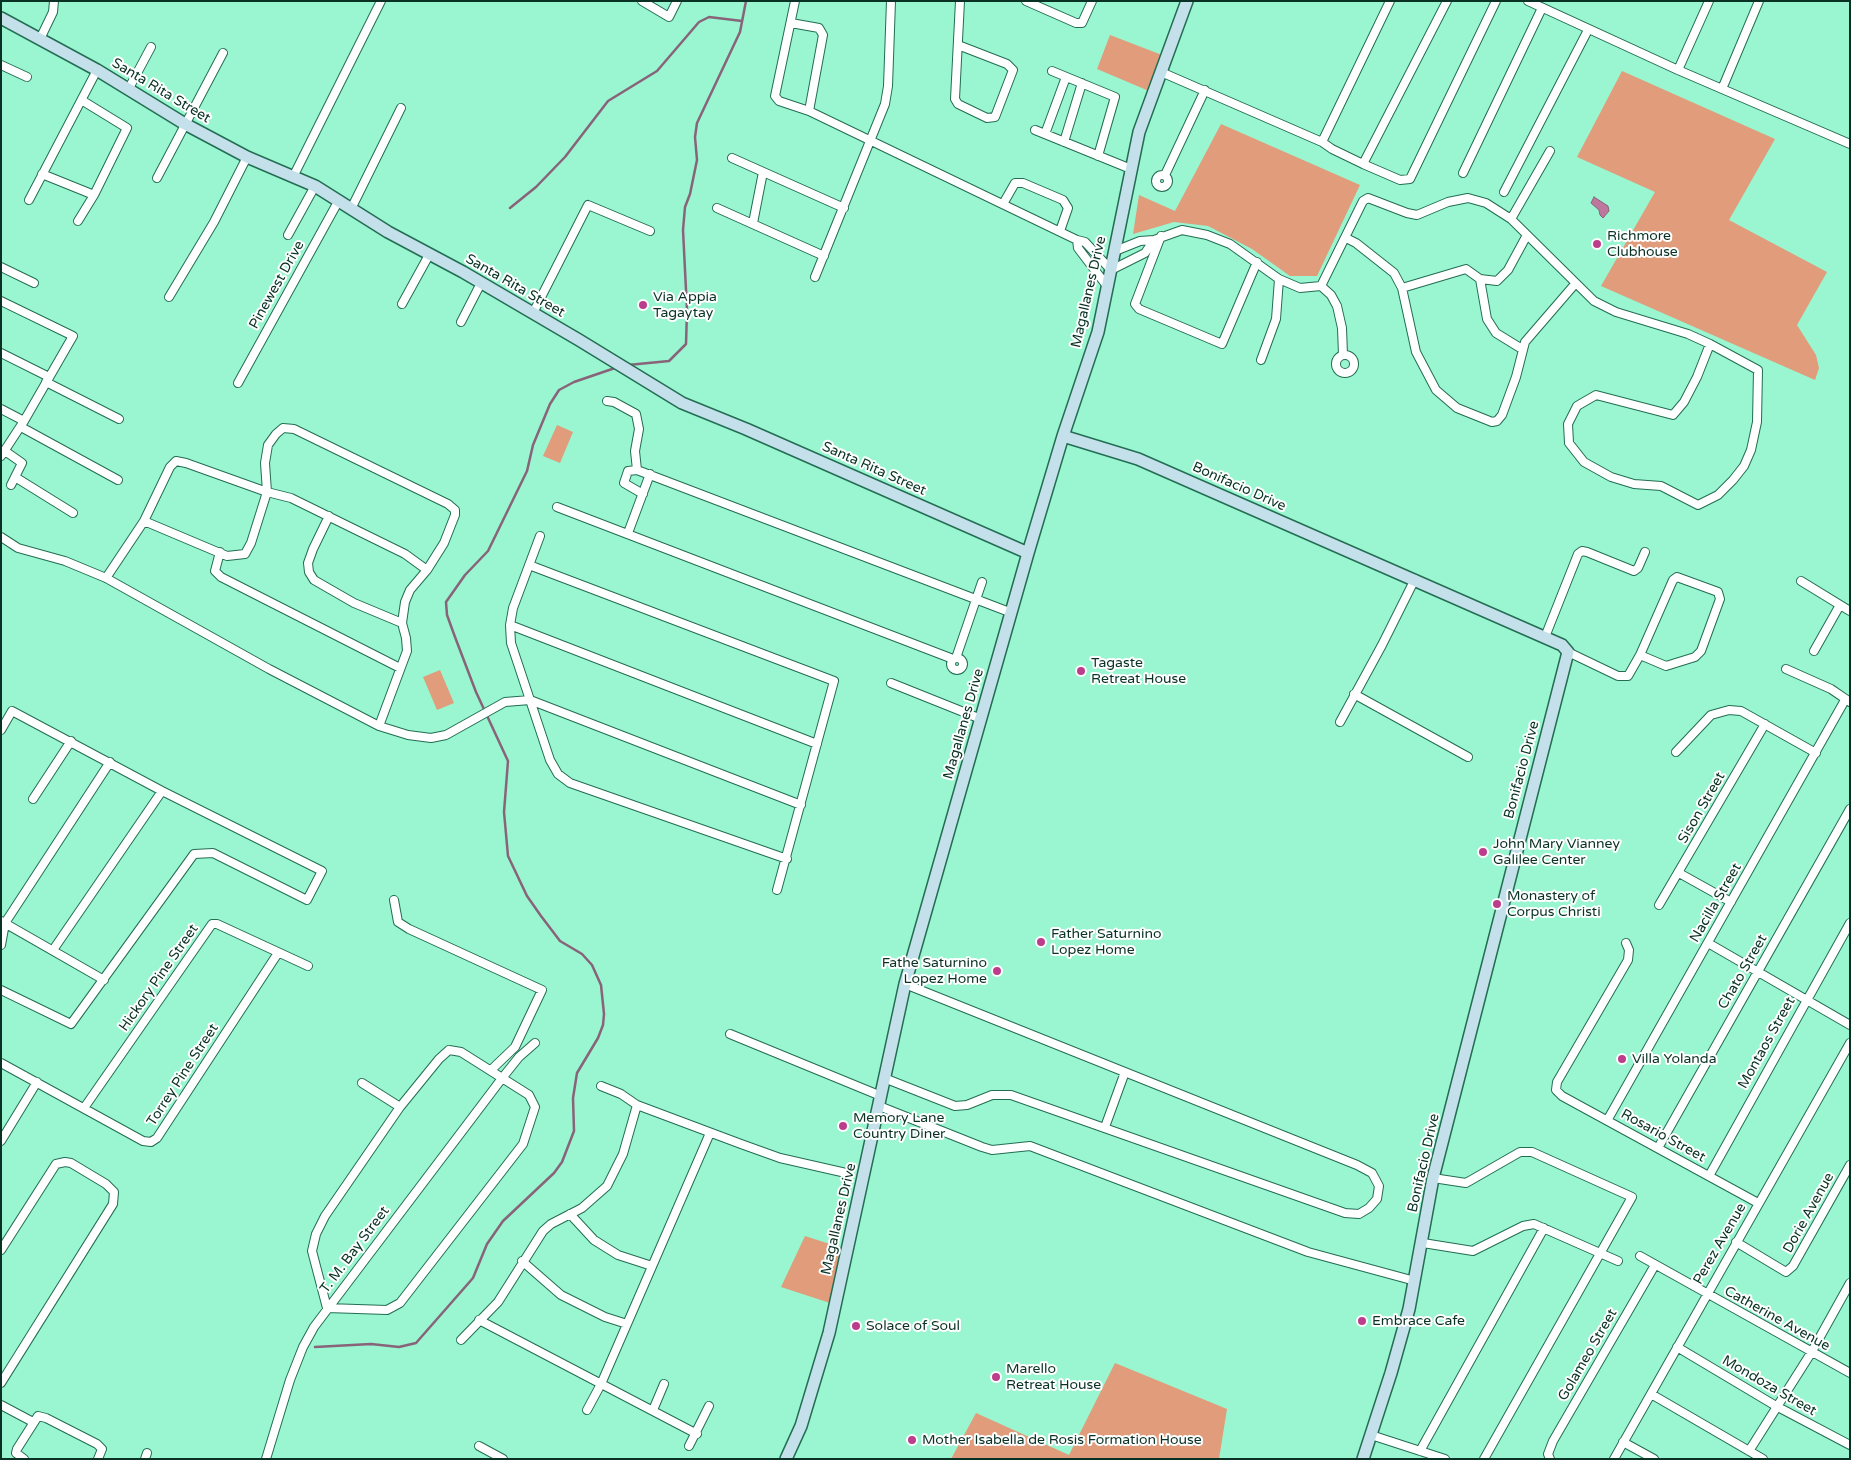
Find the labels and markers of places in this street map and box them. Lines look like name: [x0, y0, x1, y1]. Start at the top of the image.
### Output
place label: Richmore Clubhouse: [1607, 228, 1678, 260]
marker: Richmore Clubhouse: [1591, 238, 1603, 250]
place label: Via Appia Tagaytay: [653, 289, 717, 322]
marker: Via Appia Tagaytay: [637, 299, 649, 311]
place label: Tagaste Retreat House: [1091, 655, 1186, 688]
marker: Tagaste Retreat House: [1075, 665, 1087, 677]
place label: John Mary Vianney Galilee Center: [1493, 836, 1620, 869]
marker: John Mary Vianney Galilee Center: [1477, 846, 1489, 858]
place label: Monastery of Corpus Christi: [1507, 888, 1601, 920]
marker: Monastery of Corpus Christi: [1491, 898, 1503, 910]
place label: Father Saturnino Lopez Home: [1051, 926, 1162, 959]
marker: Father Saturnino Lopez Home: [1035, 936, 1047, 948]
place label: Fathe Saturnino Lopez Home: [882, 955, 987, 988]
marker: Fathe Saturnino Lopez Home: [991, 965, 1003, 977]
place label: Villa Yolanda: [1632, 1051, 1717, 1067]
marker: Villa Yolanda: [1616, 1053, 1628, 1065]
place label: Memory Lane Country Diner: [853, 1110, 945, 1142]
marker: Memory Lane Country Diner: [837, 1120, 849, 1132]
place label: Embrace Cafe: [1372, 1313, 1465, 1329]
marker: Embrace Cafe: [1356, 1315, 1368, 1327]
place label: Solace of Soul: [866, 1318, 960, 1334]
marker: Solace of Soul: [850, 1320, 862, 1332]
place label: Marello Retreat House: [1006, 1361, 1101, 1394]
marker: Marello Retreat House: [990, 1371, 1002, 1383]
place label: Mother Isabella de Rosis Formation House: [922, 1432, 1202, 1448]
marker: Mother Isabella de Rosis Formation House: [906, 1434, 918, 1446]

